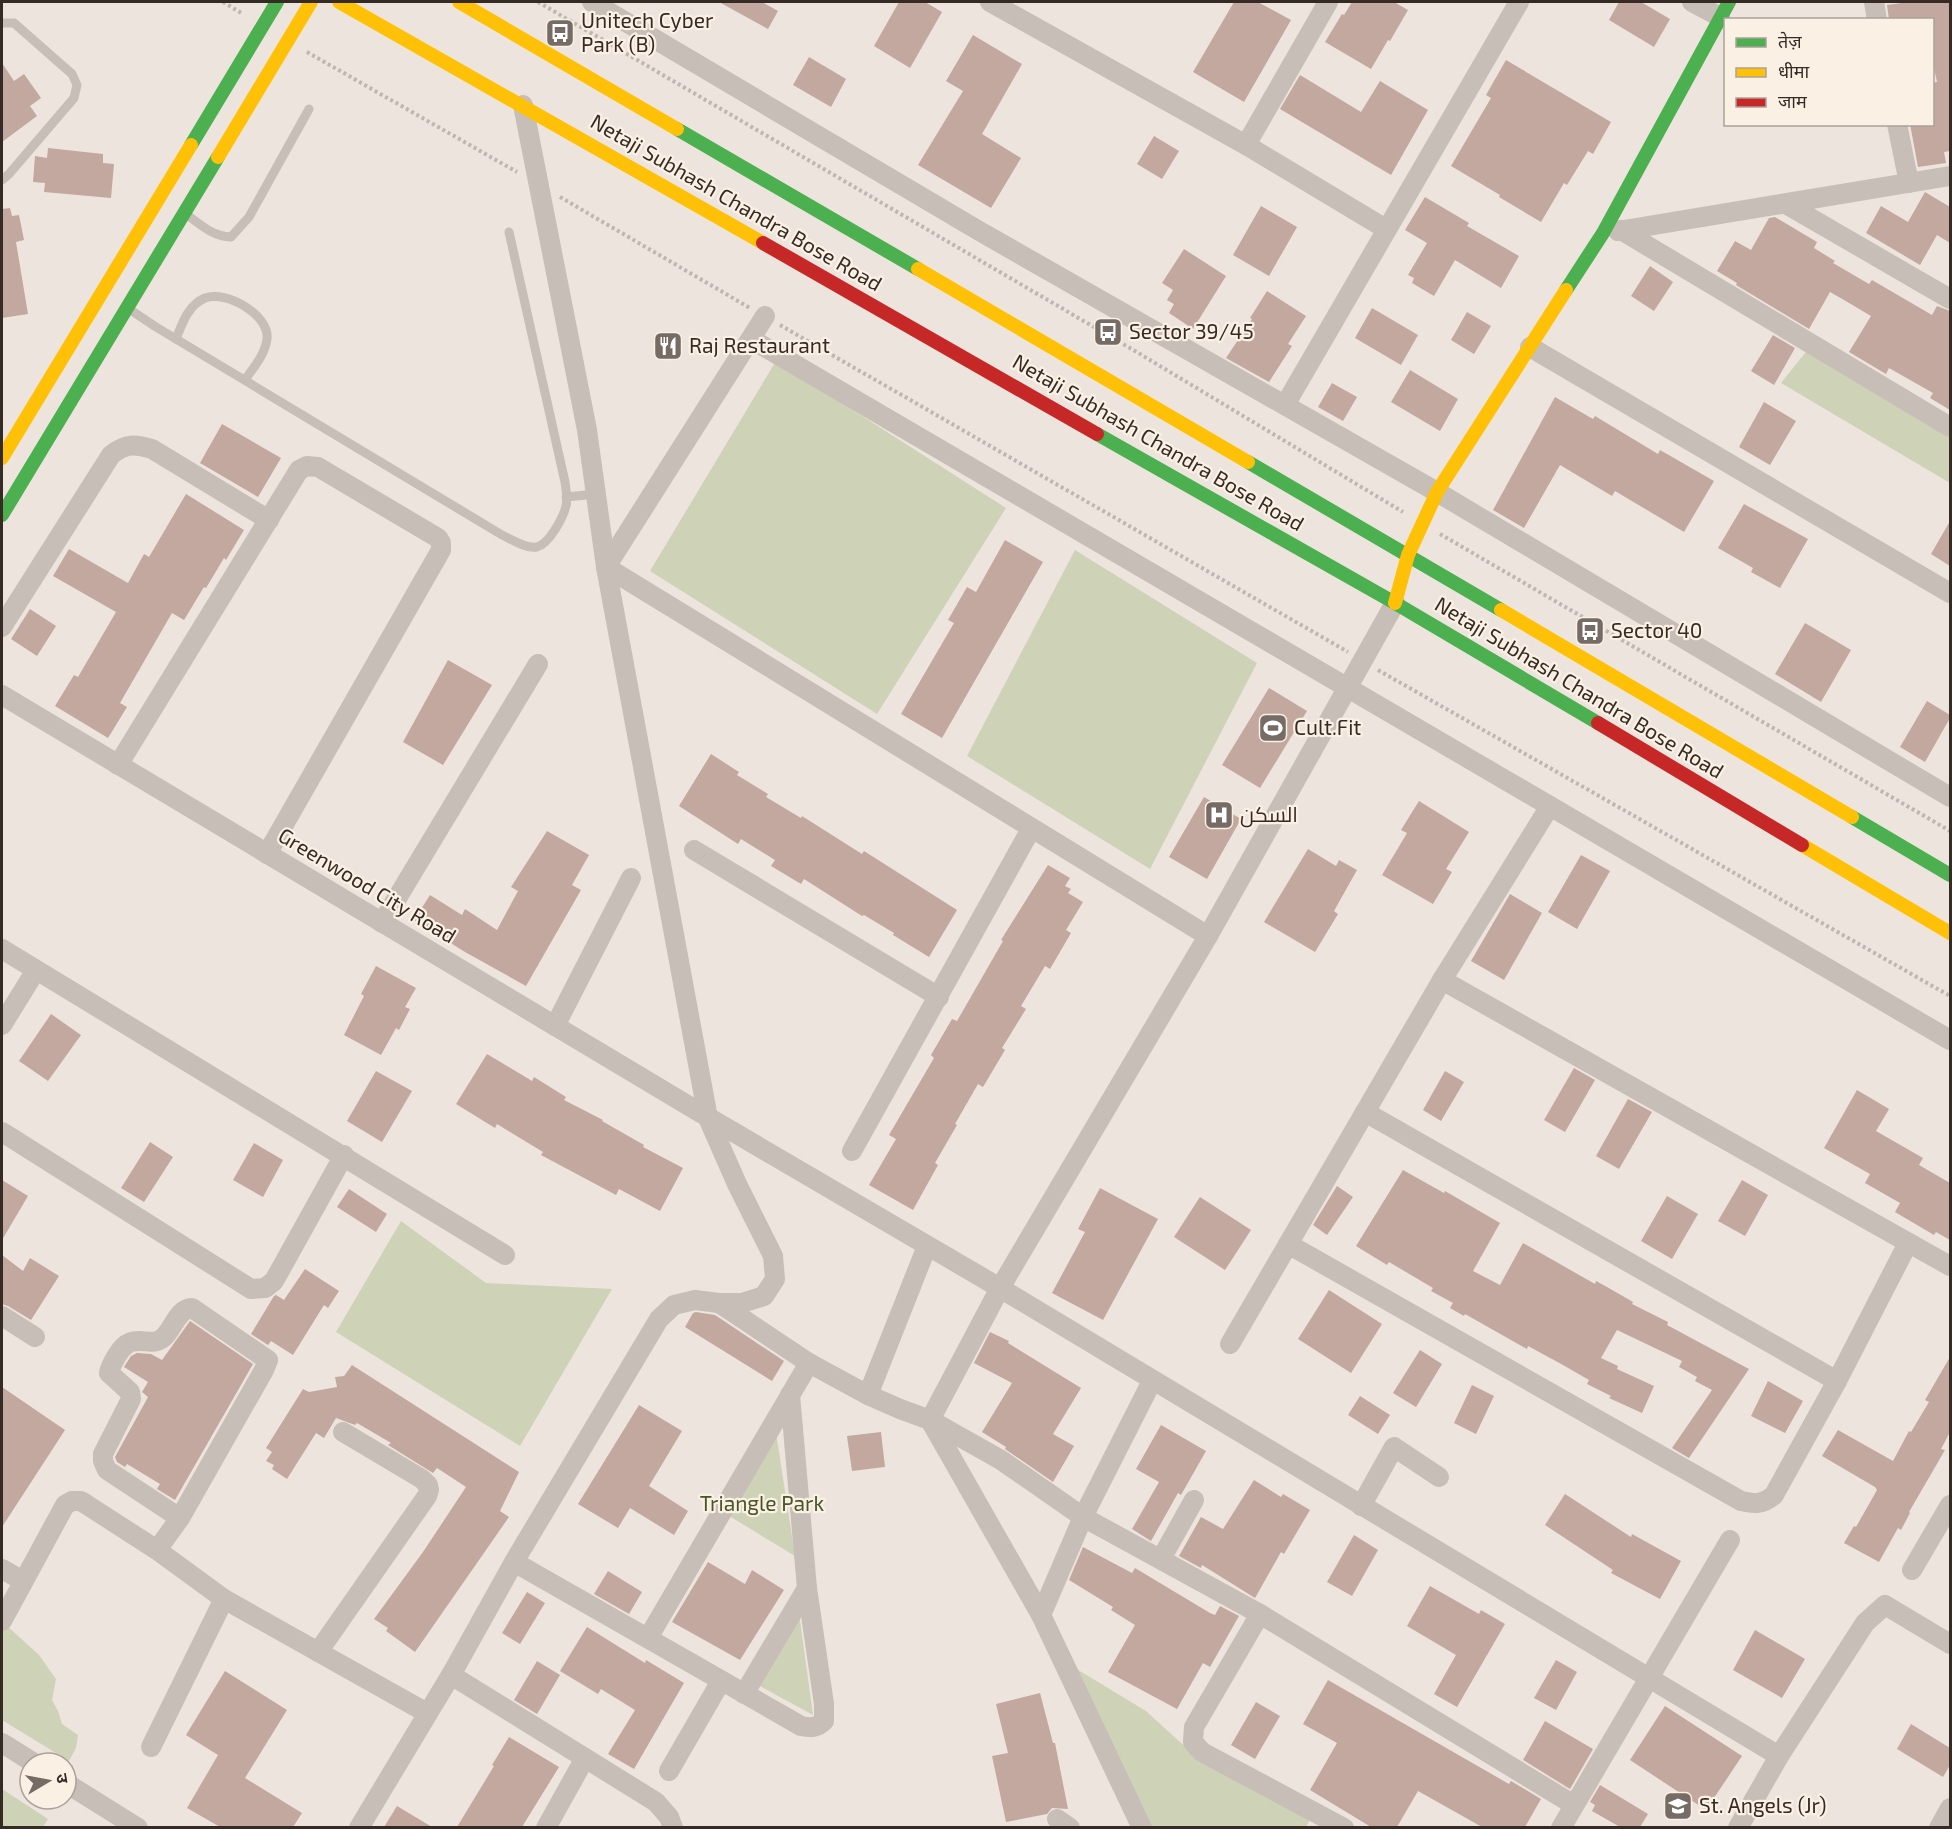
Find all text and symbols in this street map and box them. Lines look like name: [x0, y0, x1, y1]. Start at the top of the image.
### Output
place label: Unitech Cyber Park (B): [581, 7, 714, 56]
bus stop icon: Unitech Cyber Park (B): [544, 17, 576, 49]
legend: [1724, 18, 1934, 126]
text: तेज़: [1778, 30, 1802, 52]
text: धीमा: [1778, 60, 1809, 82]
text: जाम: [1778, 90, 1808, 112]
street label: Netaji Subhash Chandra Bose Road: [586, 108, 887, 296]
bus stop icon: Sector 39/45: [1092, 316, 1124, 348]
place label: Sector 39/45: [1129, 318, 1254, 343]
restaurant icon: Raj Restaurant: [652, 330, 684, 362]
place label: Raj Restaurant: [689, 332, 830, 358]
street label: Netaji Subhash Chandra Bose Road: [1008, 348, 1309, 536]
street label: Netaji Subhash Chandra Bose Road: [1430, 590, 1729, 784]
bus stop icon: Sector 40: [1574, 615, 1606, 647]
place label: Sector 40: [1611, 617, 1703, 642]
sports icon: Cult.Fit: [1257, 712, 1289, 744]
place label: Cult.Fit: [1294, 714, 1361, 739]
hospital icon: السكن: [1203, 799, 1235, 831]
place label: السكن: [1240, 801, 1298, 828]
street label: Greenwood City Road: [274, 822, 461, 948]
park label: Triangle Park: [700, 1490, 825, 1515]
north arrow: [18, 1751, 78, 1811]
text: उ: [53, 1772, 74, 1785]
school or university icon: St. Angels (Jr): [1662, 1790, 1694, 1822]
place label: St. Angels (Jr): [1699, 1792, 1826, 1817]

